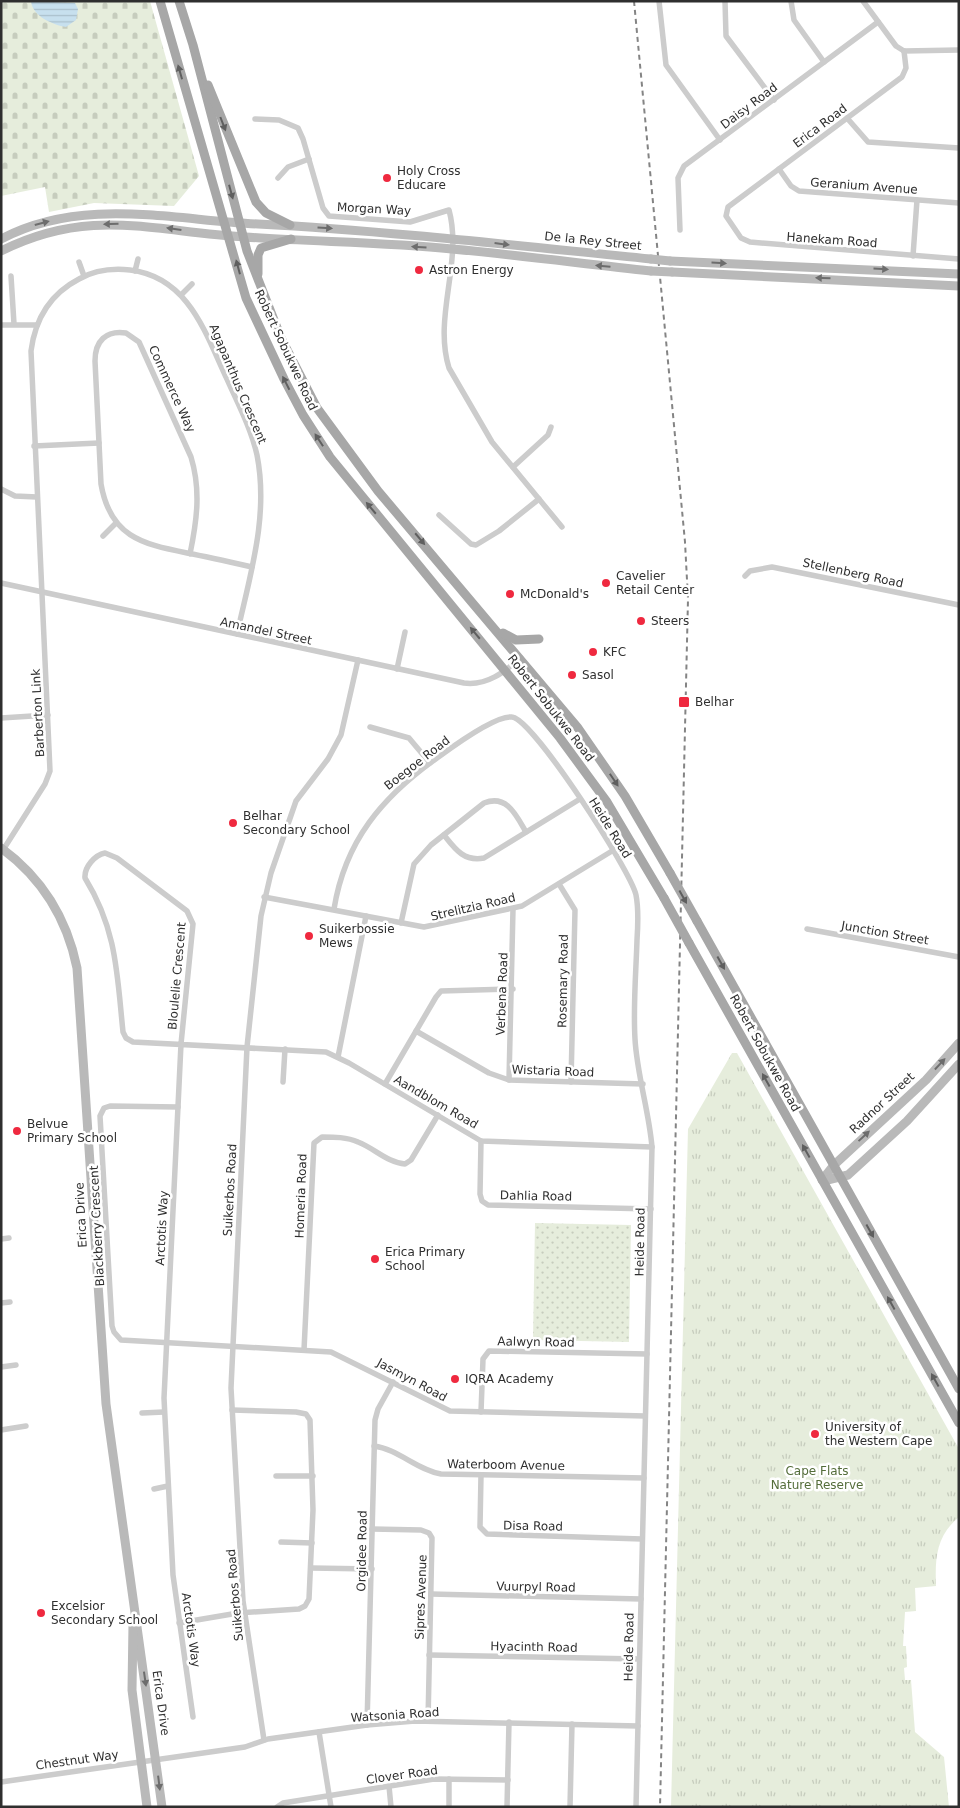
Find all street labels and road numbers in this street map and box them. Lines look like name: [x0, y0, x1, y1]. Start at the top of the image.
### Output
street label: Daisy Road: [718, 80, 780, 132]
street label: Erica Road: [790, 101, 850, 151]
street label: Geranium Avenue: [810, 175, 918, 197]
street label: Morgan Way: [336, 200, 412, 218]
street label: De la Rey Street: [544, 229, 643, 253]
street label: Hanekam Road: [786, 230, 878, 250]
street label: Robert Sobukwe Road: [252, 287, 320, 413]
street label: Agapanthus Crescent: [206, 322, 270, 446]
street label: Commerce Way: [146, 343, 198, 435]
street label: Stellenberg Road: [801, 555, 905, 591]
street label: Amandel Street: [219, 614, 313, 648]
street label: Robert Sobukwe Road: [505, 652, 597, 764]
street label: Barberton Link: [29, 668, 47, 758]
street label: Boegoe Road: [381, 733, 453, 793]
street label: Heide Road: [586, 795, 634, 861]
street label: Strelitzia Road: [429, 890, 517, 924]
street label: Junction Street: [839, 918, 930, 948]
street label: Bloulelie Crescent: [165, 921, 189, 1030]
street label: Rosemary Road: [555, 934, 571, 1028]
street label: Verbena Road: [494, 952, 510, 1036]
street label: Robert Sobukwe Road: [727, 992, 803, 1114]
street label: Wistaria Road: [511, 1063, 595, 1079]
street label: Radnor Street: [847, 1069, 917, 1136]
street label: Aandblom Road: [391, 1072, 481, 1132]
street label: Suikerbos Road: [221, 1143, 239, 1237]
street label: Homeria Road: [293, 1153, 309, 1239]
street label: Blackberry Crescent: [87, 1165, 107, 1287]
street label: Erica Drive: [72, 1182, 90, 1248]
street label: Dahlia Road: [500, 1188, 572, 1204]
street label: Arctotis Way: [153, 1190, 171, 1266]
street label: Heide Road: [632, 1208, 648, 1276]
street label: Aalwyn Road: [497, 1334, 575, 1350]
street label: Jasmyn Road: [374, 1355, 449, 1404]
street label: Waterboom Avenue: [447, 1457, 565, 1473]
street label: Orgidee Road: [354, 1510, 370, 1592]
street label: Disa Road: [503, 1518, 563, 1534]
street label: Suikerbos Road: [224, 1548, 246, 1642]
street label: Sipres Avenue: [413, 1554, 429, 1640]
street label: Vuurpyl Road: [496, 1579, 576, 1595]
street label: Arctotis Way: [179, 1592, 203, 1668]
street label: Heide Road: [621, 1613, 637, 1681]
street label: Hyacinth Road: [490, 1639, 578, 1655]
street label: Erica Drive: [150, 1670, 172, 1736]
street label: Watsonia Road: [350, 1705, 440, 1725]
street label: Chestnut Way: [35, 1747, 119, 1773]
street label: Clover Road: [365, 1763, 439, 1787]

